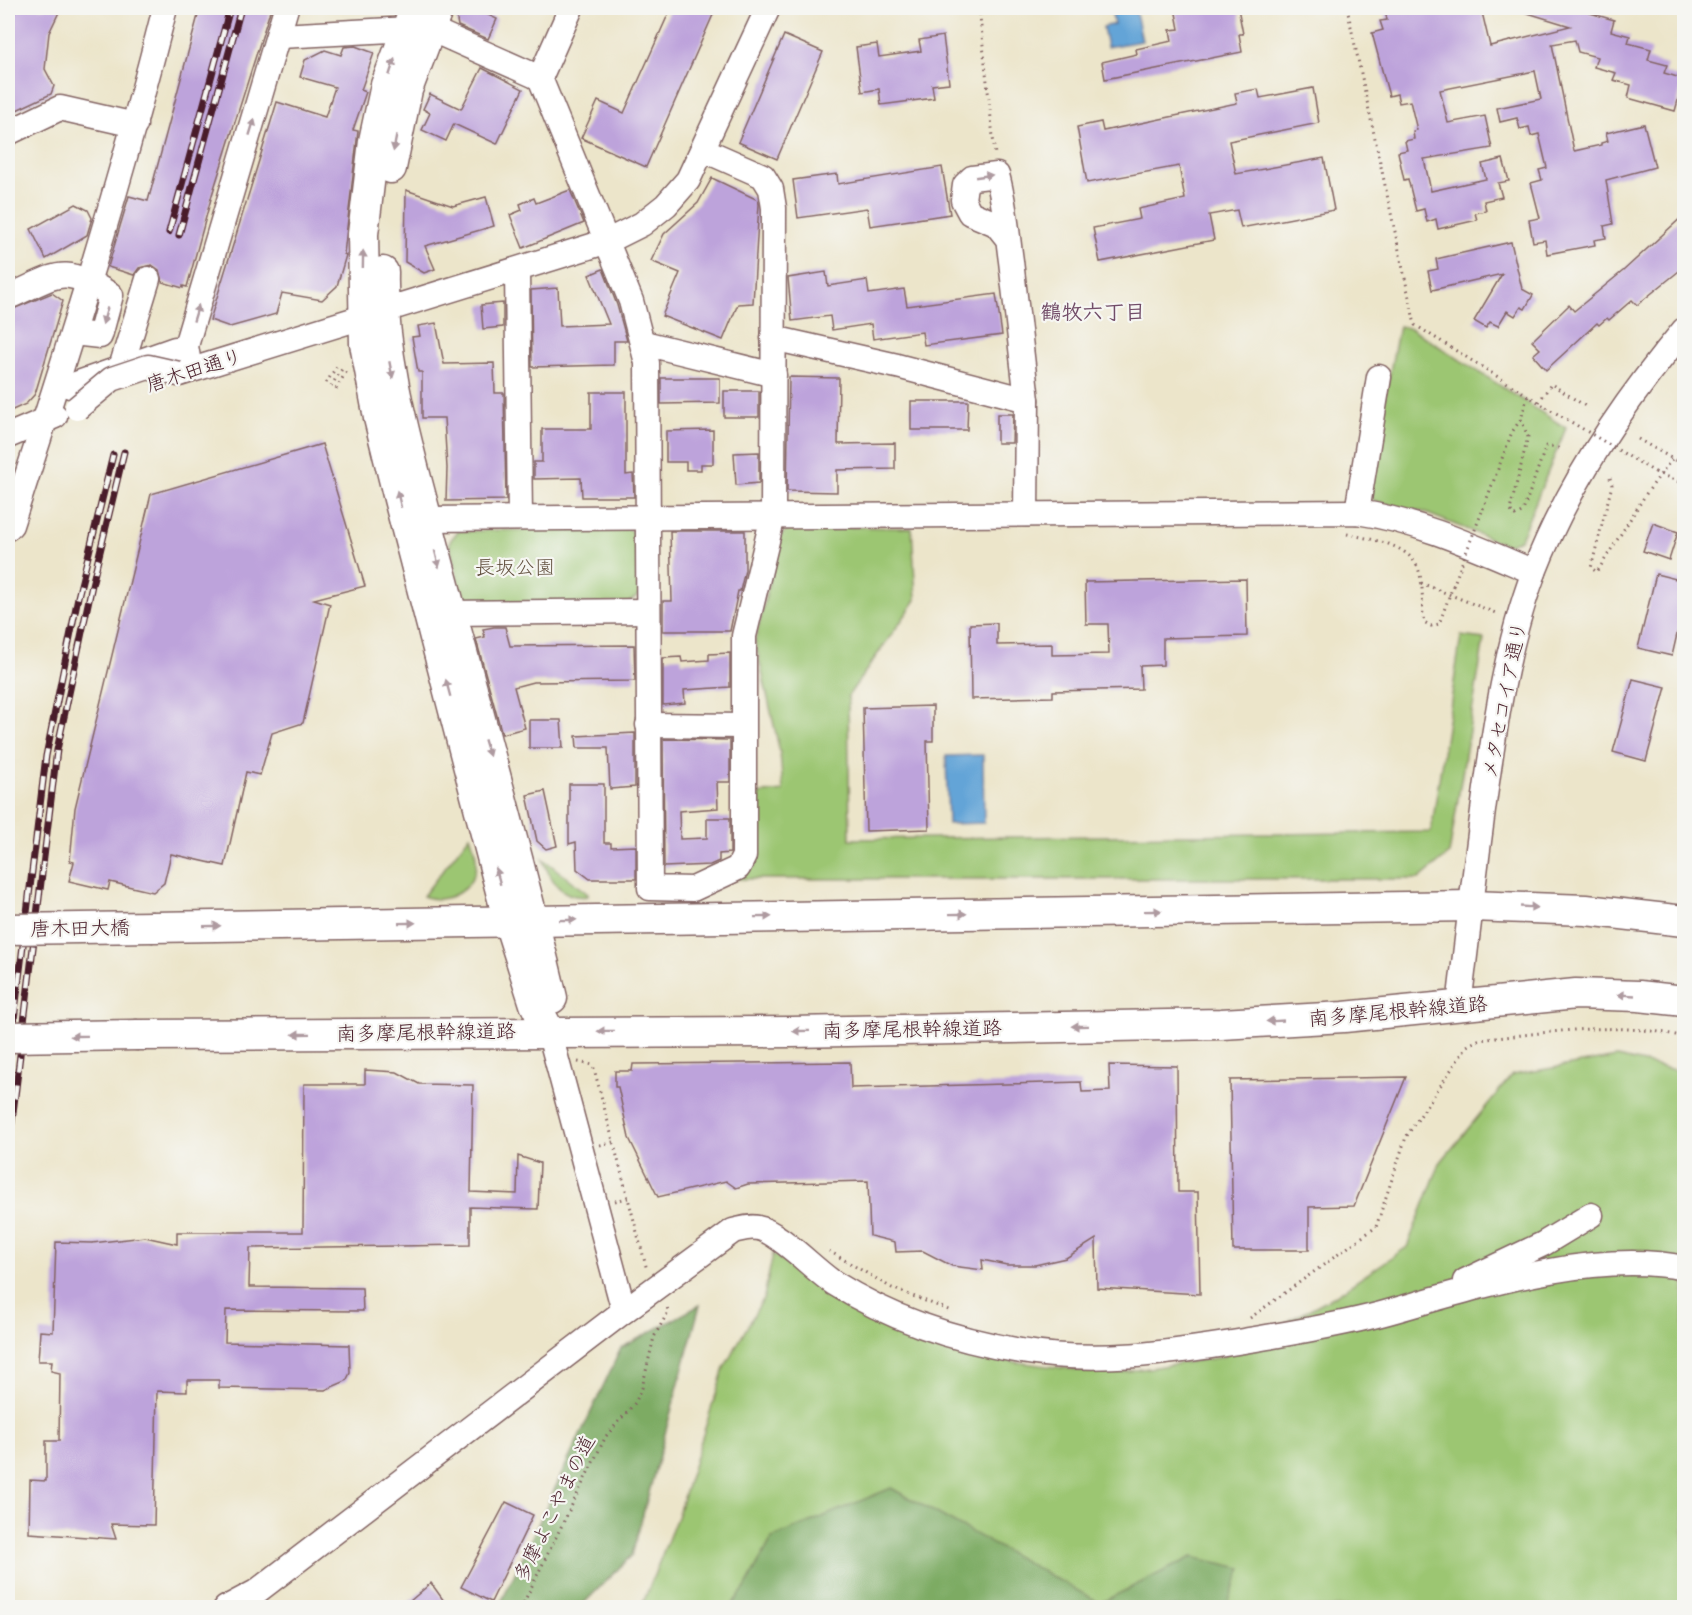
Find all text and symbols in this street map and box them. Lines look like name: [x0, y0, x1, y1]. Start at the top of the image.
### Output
one-way arrow: [388, 57, 398, 75]
one-way arrow: [248, 118, 257, 136]
one-way arrow: [390, 134, 399, 153]
one-way arrow: [975, 172, 994, 181]
one-way arrow: [358, 249, 368, 268]
district label: 鶴牧六丁目: [1041, 299, 1146, 326]
one-way arrow: [191, 304, 201, 322]
one-way arrow: [100, 307, 110, 325]
street label: 唐木田通り: [143, 343, 246, 398]
one-way arrow: [387, 360, 396, 379]
one-way arrow: [394, 490, 403, 508]
one-way arrow: [433, 550, 443, 568]
park label: 長坂公園: [475, 555, 555, 580]
street label: メタセコイア通り: [1477, 619, 1532, 781]
one-way arrow: [443, 678, 453, 697]
one-way arrow: [483, 739, 492, 757]
one-way arrow: [492, 867, 502, 885]
one-way arrow: [1520, 902, 1539, 912]
one-way arrow: [1143, 907, 1162, 916]
one-way arrow: [948, 909, 967, 919]
one-way arrow: [753, 912, 772, 922]
street label: 唐木田大橋: [30, 915, 130, 942]
one-way arrow: [558, 915, 577, 925]
one-way arrow: [397, 918, 416, 928]
one-way arrow: [202, 922, 221, 931]
street label: 南多摩尾根幹線道路: [1307, 991, 1489, 1032]
one-way arrow: [1617, 991, 1636, 1000]
street label: 南多摩尾根幹線道路: [822, 1015, 1002, 1044]
one-way arrow: [1265, 1017, 1284, 1026]
street label: 南多摩尾根幹線道路: [336, 1018, 516, 1047]
one-way arrow: [1071, 1022, 1090, 1031]
one-way arrow: [597, 1026, 616, 1036]
one-way arrow: [792, 1027, 811, 1036]
one-way arrow: [292, 1029, 311, 1038]
one-way arrow: [70, 1031, 89, 1041]
street label: 多摩よこやまの道: [508, 1431, 601, 1586]

